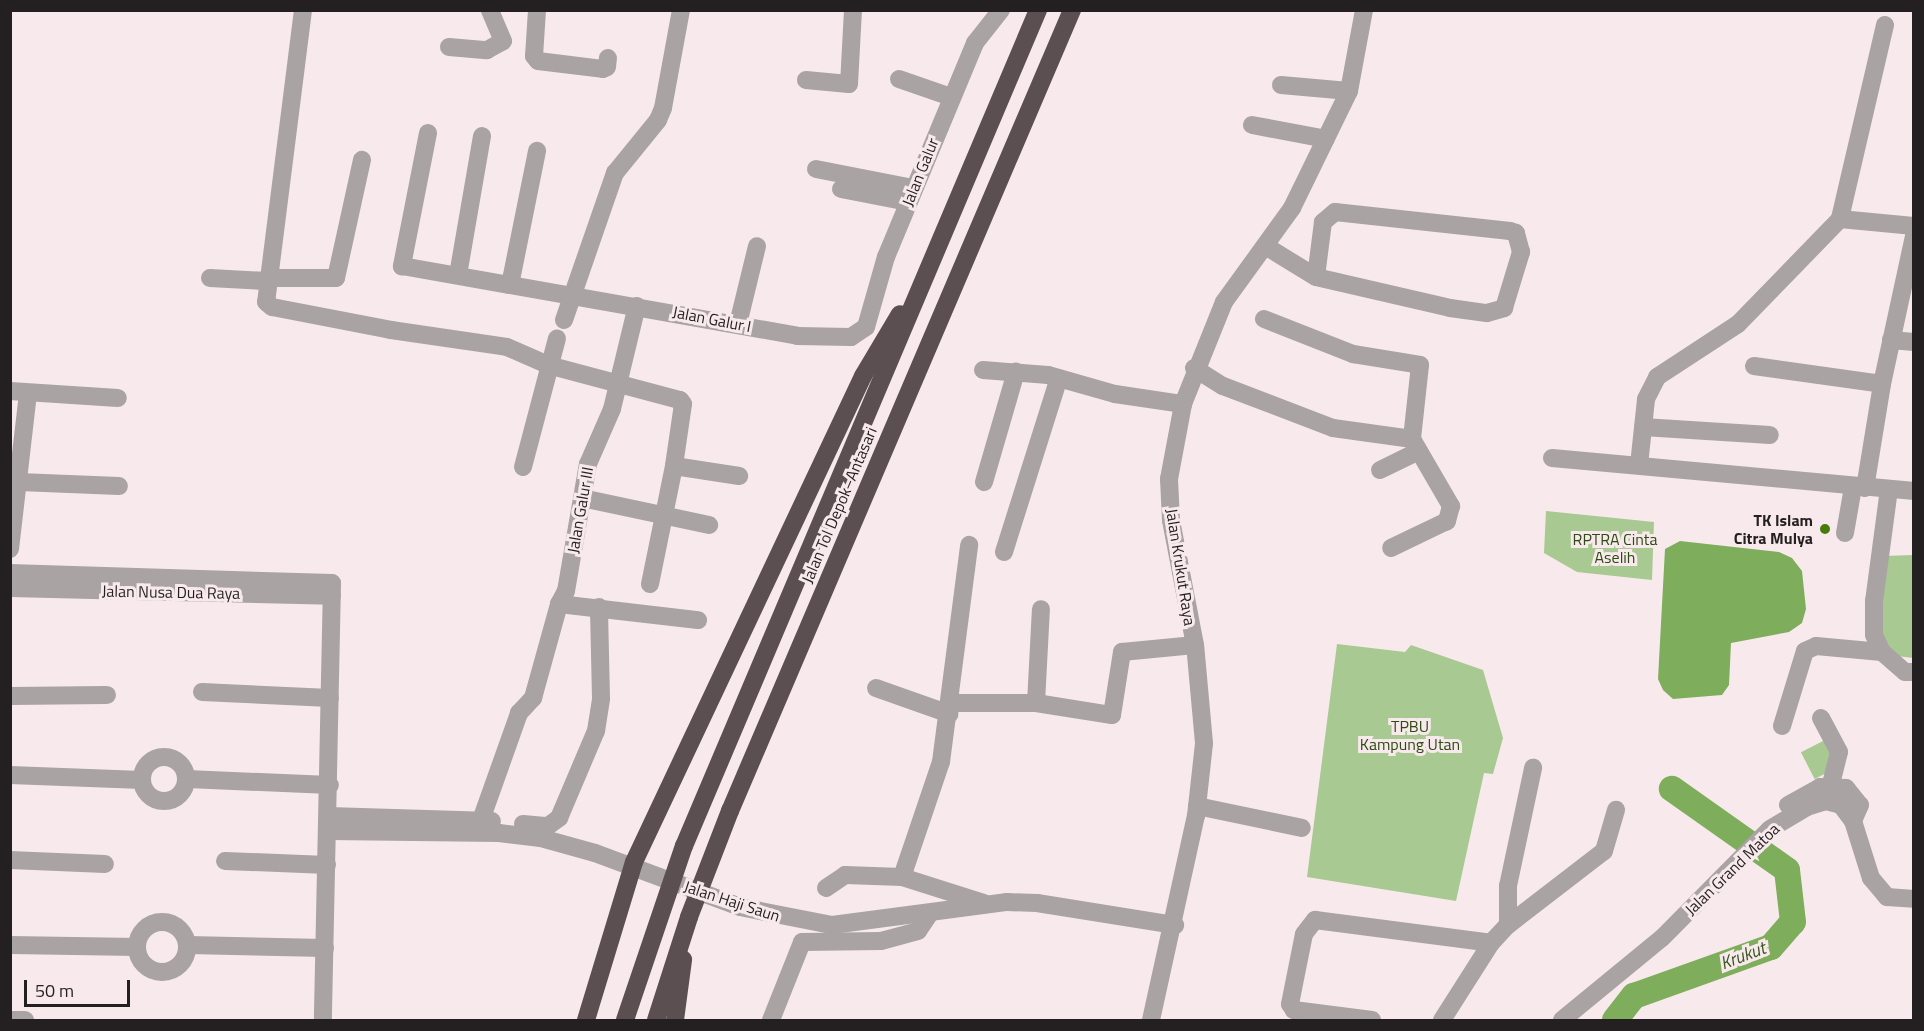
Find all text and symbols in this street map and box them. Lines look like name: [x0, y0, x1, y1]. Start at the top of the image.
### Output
street label: Jalan Galur: [898, 135, 942, 209]
street label: Jalan Galur I: [671, 302, 753, 336]
street label: Jalan Tol Depok–Antasari: [797, 424, 881, 586]
street label: Jalan Galur III: [563, 465, 597, 555]
street label: Jalan Krukut Raya: [1162, 507, 1200, 627]
place label: TK Islam Citra Mulya: [1734, 510, 1813, 548]
marker: TK Islam Citra Mulya: [1818, 522, 1832, 536]
park label: RPTRA Cinta Aselih: [1573, 529, 1657, 567]
street label: Jalan Nusa Dua Raya: [102, 581, 240, 603]
park label: TPBU Kampung Utan: [1360, 716, 1460, 754]
street label: Jalan Grand Matoa: [1681, 819, 1783, 919]
street label: Jalan Haji Saun: [682, 876, 782, 926]
water label: Krukut: [1717, 938, 1769, 974]
scale bar: [27, 968, 134, 1006]
text: 50 m: [35, 977, 74, 1004]

